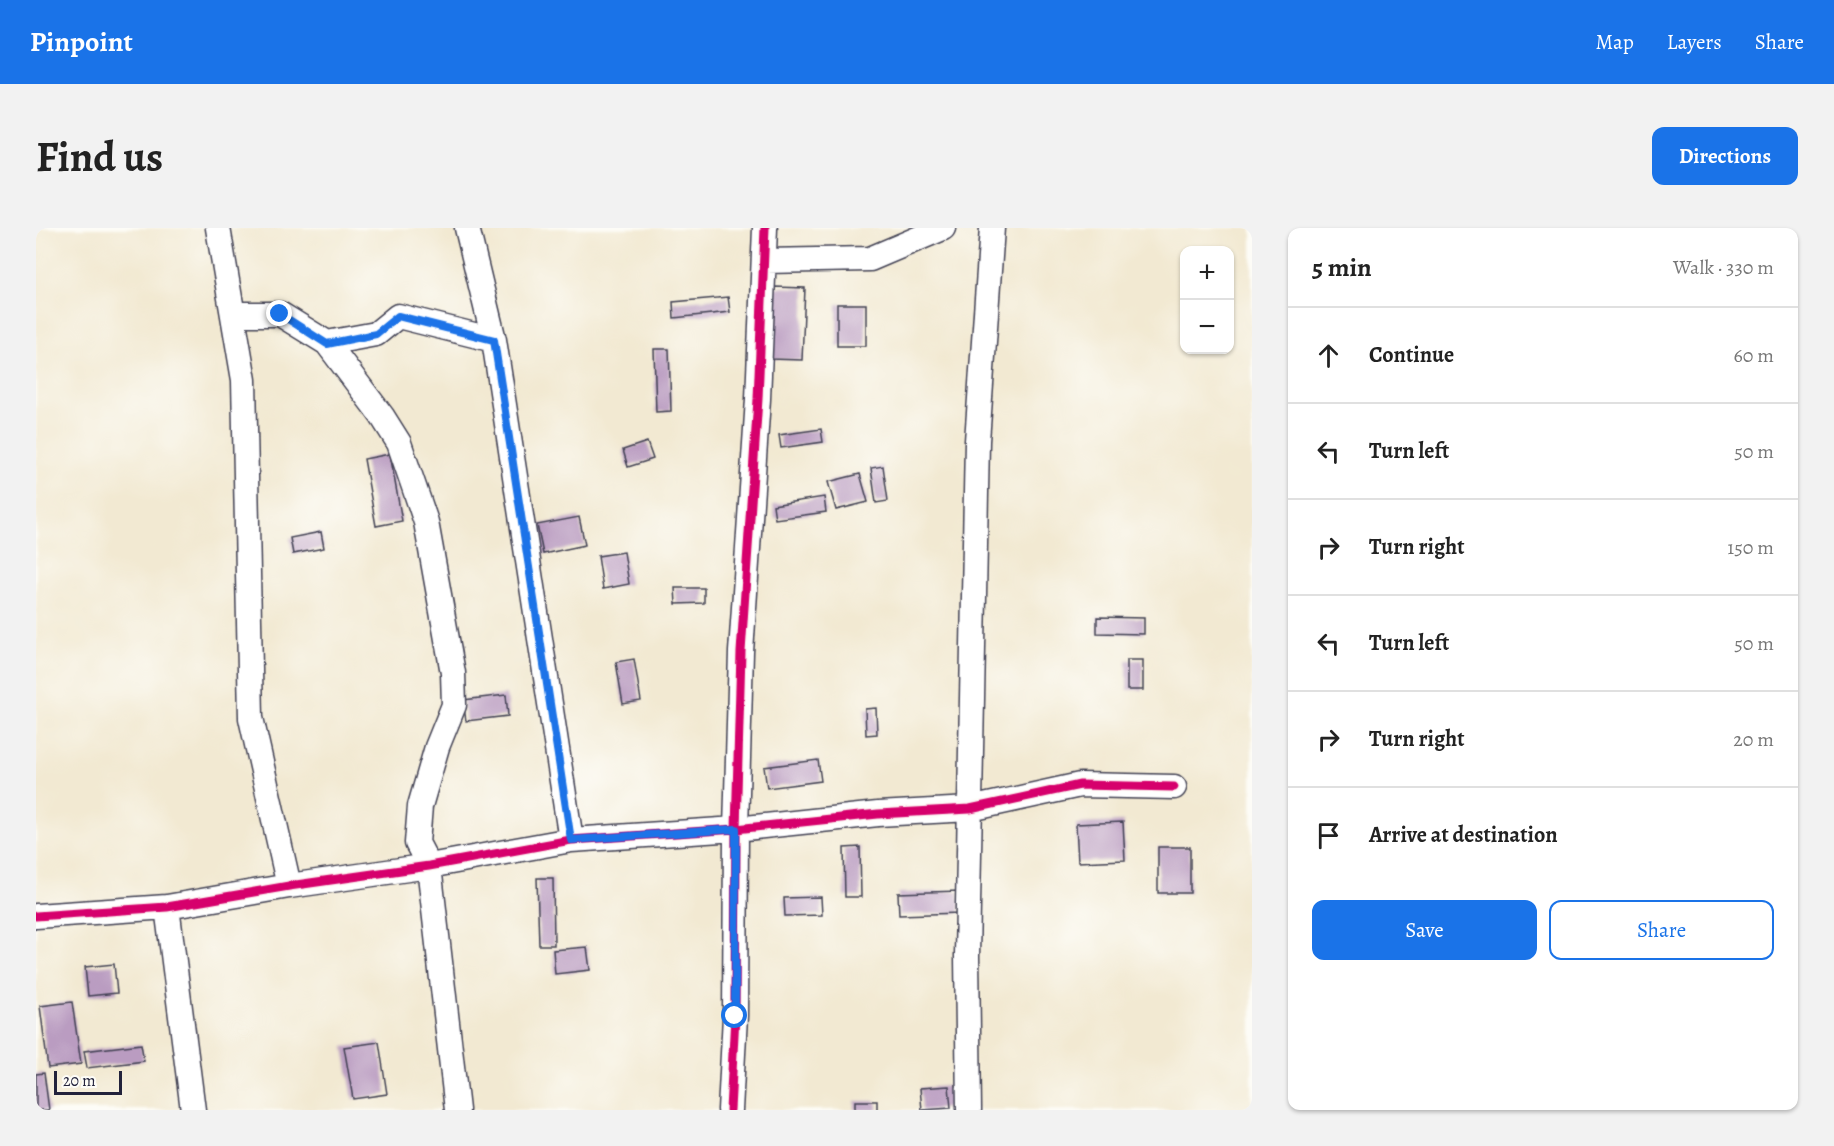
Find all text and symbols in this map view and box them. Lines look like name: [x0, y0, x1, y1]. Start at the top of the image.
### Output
text: Pinpoint: [30, 23, 133, 61]
text: Map: [1595, 28, 1634, 56]
text: Layers: [1667, 28, 1722, 56]
text: Share: [1755, 28, 1804, 56]
button: Directions: [1652, 127, 1798, 185]
text: Find us: [36, 128, 163, 185]
map controls: [1180, 246, 1234, 354]
button: +: [1180, 246, 1234, 300]
text: 5 min: [1312, 250, 1372, 285]
text: Walk · 330 m: [1673, 254, 1774, 281]
route end: [266, 300, 292, 326]
button: −: [1180, 300, 1234, 354]
icon: ahead: [1312, 339, 1345, 372]
text: Continue: [1369, 340, 1454, 370]
text: 60 m: [1734, 342, 1774, 369]
icon: left: [1312, 435, 1345, 468]
text: Turn left: [1369, 436, 1449, 466]
text: 50 m: [1734, 438, 1774, 465]
icon: right: [1312, 531, 1345, 564]
text: Turn right: [1369, 532, 1465, 562]
text: 150 m: [1727, 534, 1774, 561]
icon: left: [1312, 627, 1345, 660]
text: Turn left: [1369, 628, 1449, 658]
text: 50 m: [1734, 630, 1774, 657]
icon: right: [1312, 723, 1345, 756]
text: Turn right: [1369, 724, 1465, 754]
text: 20 m: [1733, 726, 1774, 753]
icon: arrive: [1312, 819, 1345, 852]
text: Arrive at destination: [1369, 820, 1558, 850]
button: Save: [1312, 900, 1537, 960]
button: Share: [1549, 900, 1774, 960]
route start: [721, 1002, 747, 1028]
scale bar: [54, 1068, 122, 1096]
text: 20 m: [63, 1070, 96, 1092]

